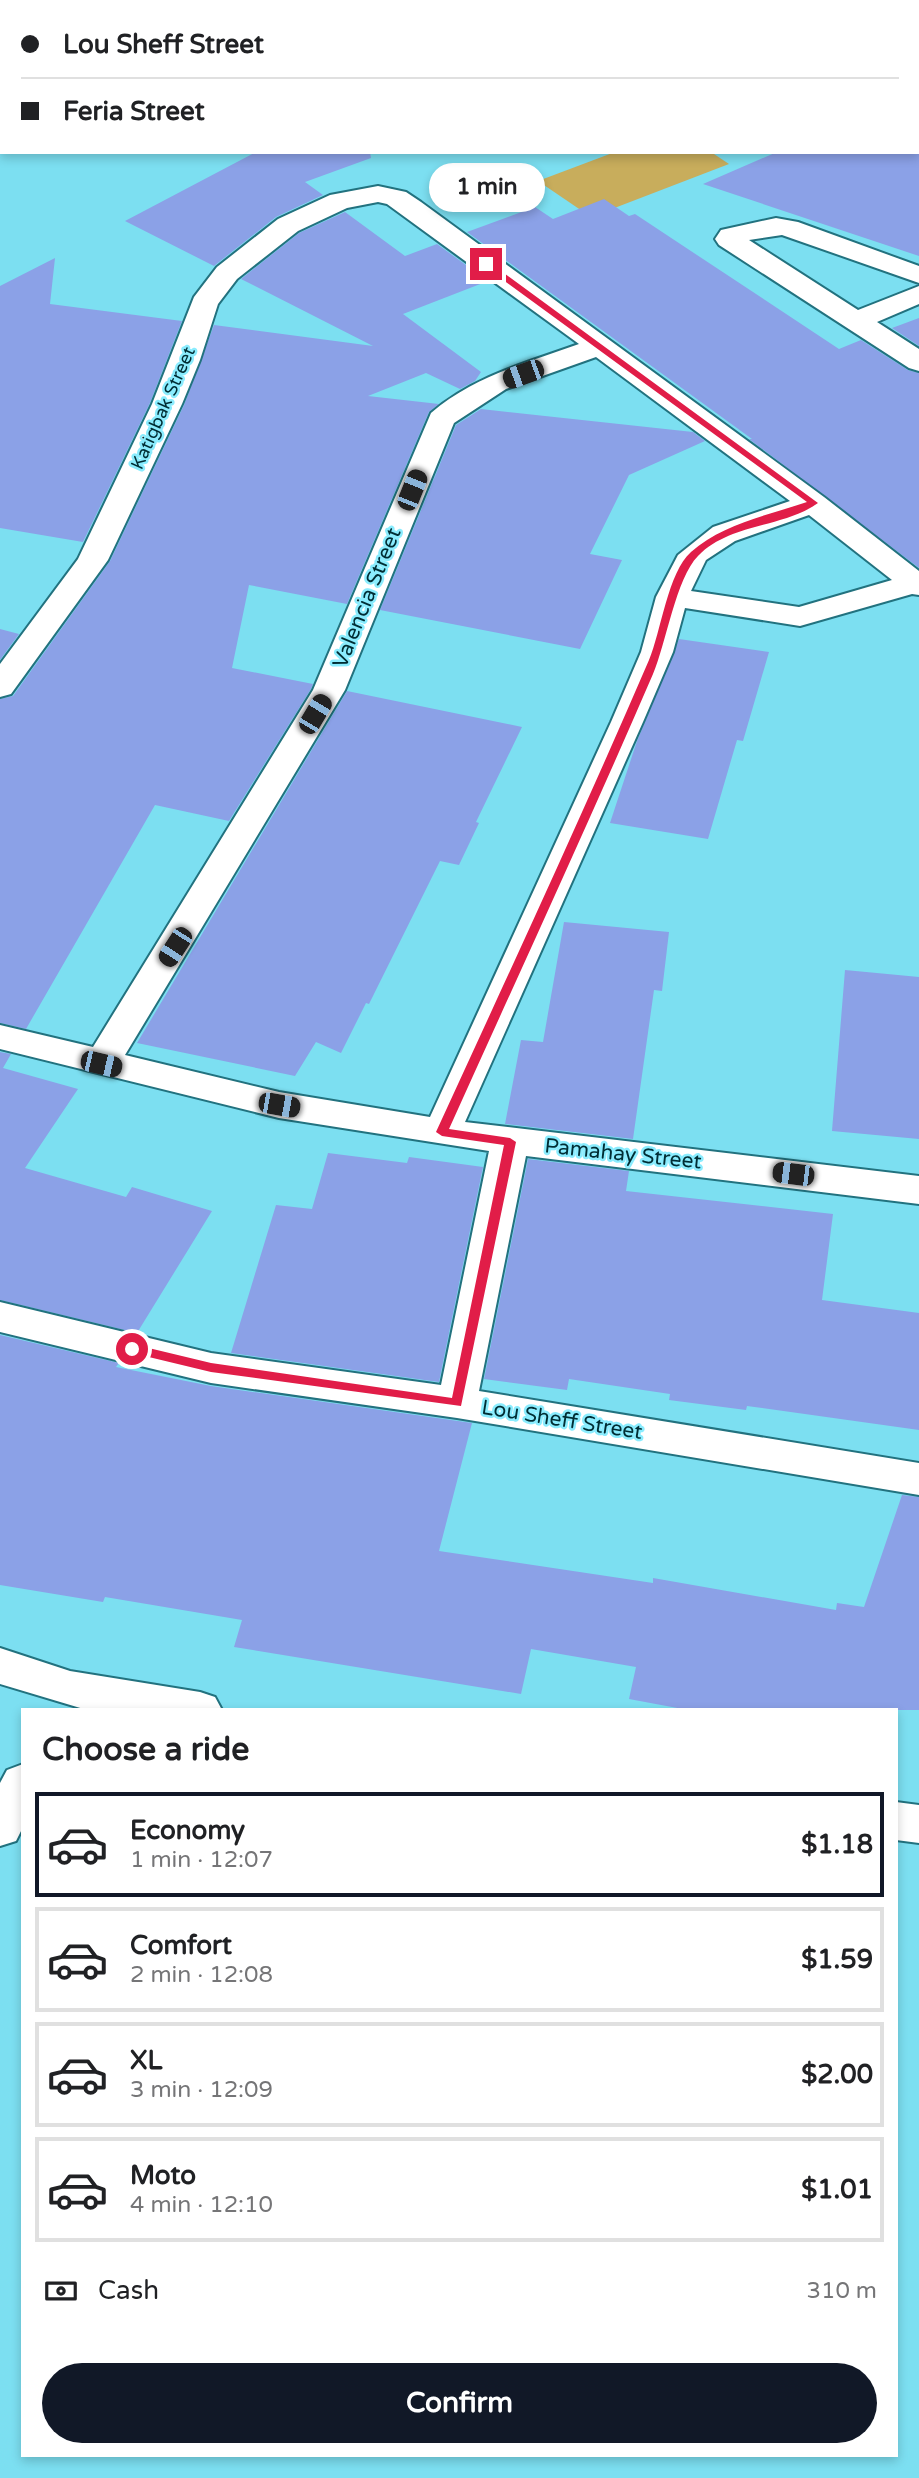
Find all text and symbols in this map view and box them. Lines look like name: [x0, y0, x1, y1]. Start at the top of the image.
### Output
text: Lou Sheff Street: [63, 29, 264, 60]
text: Feria Street: [63, 96, 205, 127]
callout: 1 min: [428, 162, 544, 212]
text: 1 min: [456, 173, 518, 201]
route end: [470, 248, 502, 280]
street label: Katigbak Street: [126, 343, 200, 473]
car: [500, 357, 547, 391]
car: [395, 467, 430, 513]
street label: Valencia Street: [328, 524, 406, 672]
car: [296, 691, 335, 737]
car: [155, 924, 196, 970]
car: [79, 1049, 124, 1079]
car: [257, 1091, 302, 1119]
street label: Pamahay Street: [543, 1133, 703, 1175]
car: [771, 1161, 816, 1187]
route start: [116, 1333, 148, 1365]
street label: Lou Sheff Street: [480, 1395, 644, 1445]
text: Choose a ride: [42, 1731, 249, 1769]
icon: car: [46, 1813, 109, 1876]
text: Economy: [130, 1815, 245, 1846]
text: $1.18: [801, 1829, 873, 1860]
text: 1 min · 12:07: [130, 1846, 273, 1874]
icon: car: [46, 1928, 109, 1991]
text: Comfort: [130, 1930, 232, 1961]
text: $1.59: [801, 1944, 873, 1975]
text: 2 min · 12:08: [130, 1961, 273, 1989]
icon: car: [46, 2043, 109, 2106]
text: XL: [130, 2045, 162, 2076]
text: $2.00: [801, 2059, 873, 2090]
text: 3 min · 12:09: [130, 2076, 273, 2104]
icon: car: [46, 2158, 109, 2221]
text: Moto: [130, 2160, 196, 2191]
text: $1.01: [801, 2174, 873, 2205]
text: 4 min · 12:10: [130, 2191, 273, 2219]
icon: cash: [42, 2272, 80, 2310]
text: Cash: [98, 2275, 159, 2306]
text: 310 m: [807, 2277, 877, 2305]
button: Confirm: [42, 2363, 877, 2443]

